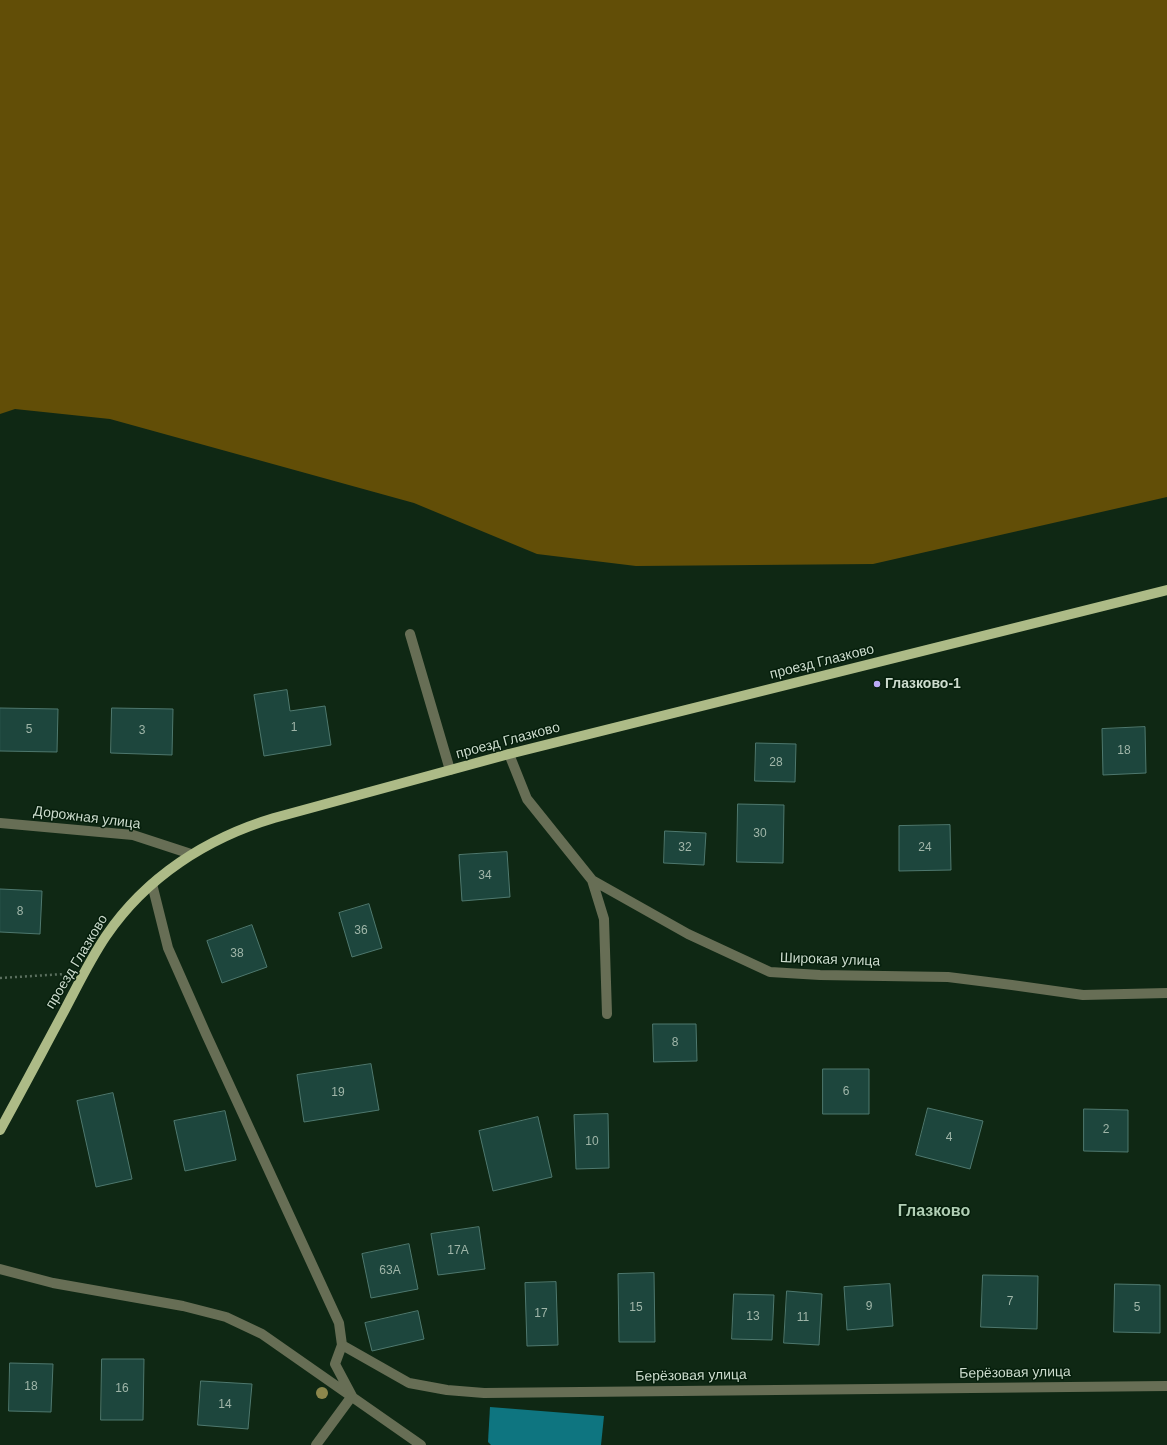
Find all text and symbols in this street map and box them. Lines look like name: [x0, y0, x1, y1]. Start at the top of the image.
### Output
street label: проезд Глазково: [768, 641, 876, 683]
place label: Глазково-1: [885, 676, 961, 692]
marker: Глазково-1: [872, 679, 882, 689]
street label: проезд Глазково: [454, 719, 562, 763]
house number: 1: [291, 721, 297, 735]
house number: 5: [26, 723, 32, 737]
house number: 3: [139, 724, 145, 738]
house number: 18: [1117, 744, 1131, 758]
house number: 28: [769, 756, 783, 770]
street label: Дорожная улица: [33, 803, 141, 833]
house number: 30: [753, 827, 767, 841]
house number: 32: [678, 841, 692, 855]
house number: 24: [918, 841, 932, 855]
house number: 34: [478, 869, 492, 883]
house number: 8: [17, 905, 23, 919]
street label: проезд Глазково: [42, 912, 112, 1012]
house number: 36: [354, 924, 368, 938]
house number: 38: [230, 947, 244, 961]
street label: Широкая улица: [780, 950, 880, 970]
house number: 8: [672, 1036, 678, 1050]
house number: 6: [843, 1085, 849, 1099]
house number: 19: [331, 1086, 345, 1100]
house number: 2: [1103, 1123, 1109, 1137]
house number: 4: [946, 1131, 952, 1145]
house number: 10: [585, 1135, 599, 1149]
district label: Глазково: [898, 1202, 970, 1222]
house number: 17А: [447, 1244, 469, 1258]
house number: 63А: [379, 1264, 401, 1278]
house number: 7: [1007, 1295, 1013, 1309]
house number: 9: [866, 1300, 872, 1314]
house number: 15: [629, 1301, 643, 1315]
house number: 5: [1134, 1301, 1140, 1315]
house number: 17: [534, 1307, 548, 1321]
house number: 13: [746, 1310, 760, 1324]
house number: 11: [797, 1311, 809, 1325]
street label: Берёзовая улица: [959, 1364, 1071, 1382]
street label: Берёзовая улица: [635, 1367, 747, 1385]
house number: 18: [24, 1380, 38, 1394]
house number: 16: [115, 1382, 129, 1396]
house number: 14: [218, 1398, 232, 1412]

